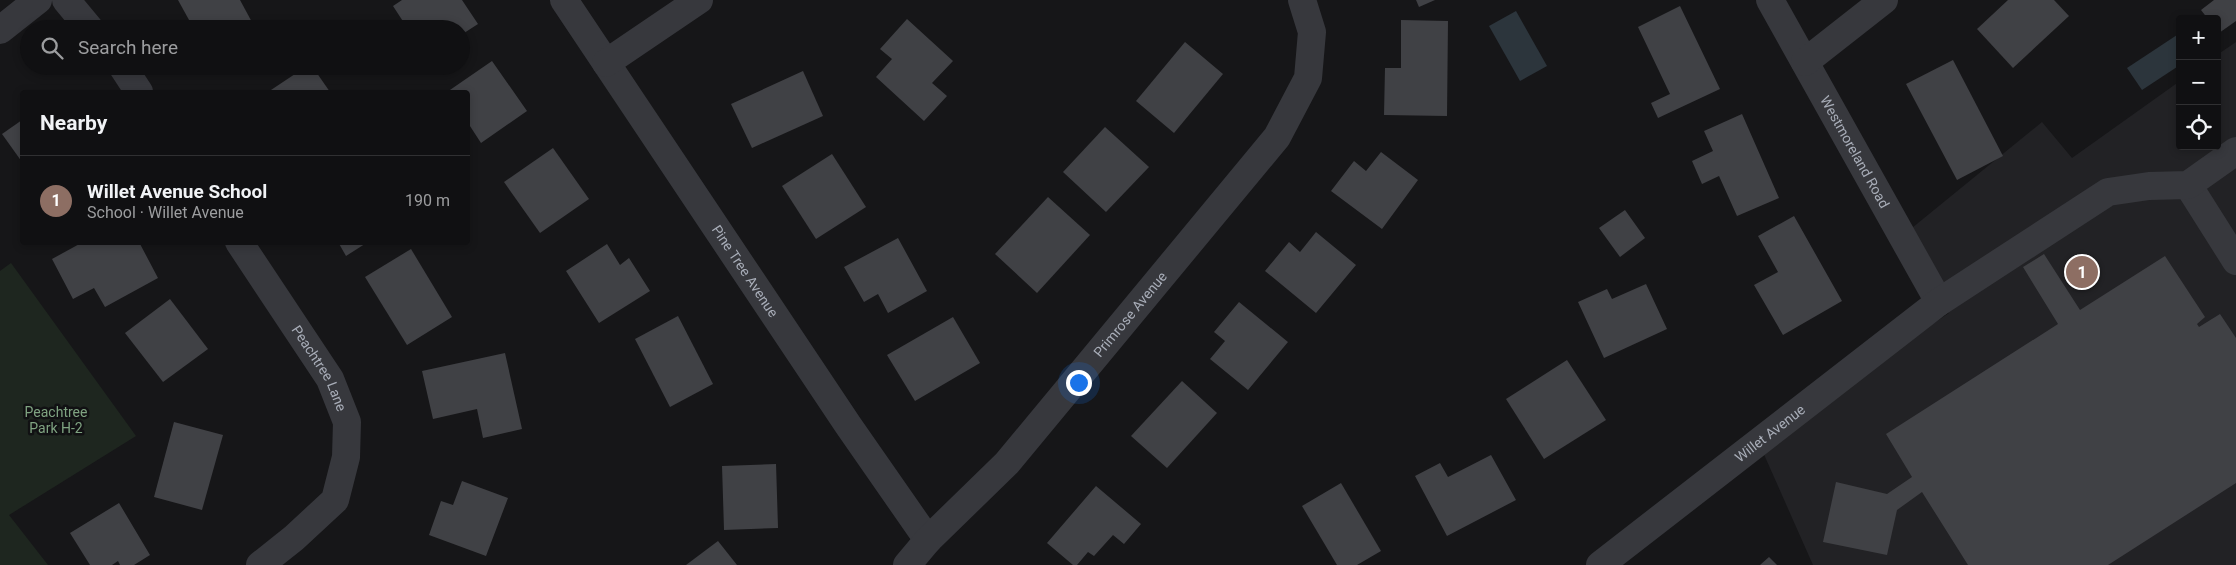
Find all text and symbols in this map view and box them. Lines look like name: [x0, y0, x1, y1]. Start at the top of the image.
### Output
map controls: [2176, 15, 2221, 150]
button: +: [2176, 15, 2221, 60]
search box: [20, 20, 470, 75]
icon: search: [38, 34, 66, 62]
text: Search here: [78, 36, 178, 59]
button: −: [2176, 60, 2221, 105]
street label: Westmoreland Road: [1817, 93, 1893, 211]
button: locate: [2176, 105, 2221, 150]
text: Nearby: [40, 111, 107, 135]
text: Willet Avenue School: [87, 180, 267, 203]
text: 1: [51, 191, 61, 210]
text: 190 m: [405, 191, 450, 210]
text: School · Willet Avenue: [87, 203, 244, 222]
street label: Pine Tree Avenue: [709, 222, 782, 320]
pin: 1: [2066, 253, 2098, 291]
street label: Primrose Avenue: [1090, 268, 1170, 360]
street label: Peachtree Lane: [289, 322, 350, 413]
your location: [1066, 370, 1092, 396]
street label: Willet Avenue: [1732, 401, 1808, 465]
park label: Peachtree Park H-2: [25, 404, 87, 436]

